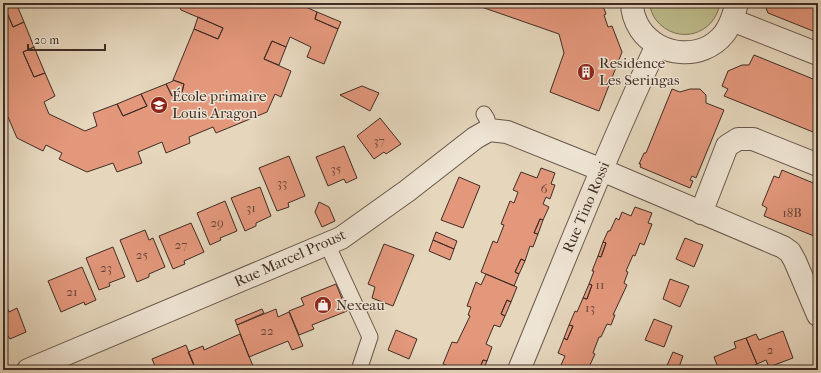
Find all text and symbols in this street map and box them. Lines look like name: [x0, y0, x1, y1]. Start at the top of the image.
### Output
scale bar: [28, 26, 105, 52]
text: 20 m: [34, 33, 59, 47]
place label: Residence Les Seringas: [599, 54, 680, 89]
building icon: Residence Les Seringas: [576, 62, 596, 82]
place label: École primaire Louis Aragon: [172, 87, 267, 122]
school or university icon: École primaire Louis Aragon: [149, 95, 169, 115]
house number: 37: [373, 133, 385, 148]
street label: Rue Tino Rossi: [559, 158, 613, 255]
house number: 35: [331, 161, 342, 176]
house number: 33: [277, 175, 287, 190]
house number: 6: [540, 181, 548, 196]
house number: 31: [246, 200, 256, 215]
house number: 18B: [782, 205, 802, 220]
house number: 29: [210, 215, 224, 230]
street label: Rue Marcel Proust: [231, 225, 349, 291]
house number: 27: [175, 237, 187, 252]
house number: 25: [136, 247, 149, 262]
house number: 23: [100, 260, 112, 275]
house number: 11: [595, 277, 605, 292]
house number: 21: [66, 284, 78, 299]
shop icon: Nexeau: [313, 295, 333, 315]
place label: Nexeau: [336, 296, 385, 314]
house number: 13: [585, 300, 595, 315]
house number: 22: [260, 323, 274, 338]
house number: 2: [767, 342, 774, 357]

